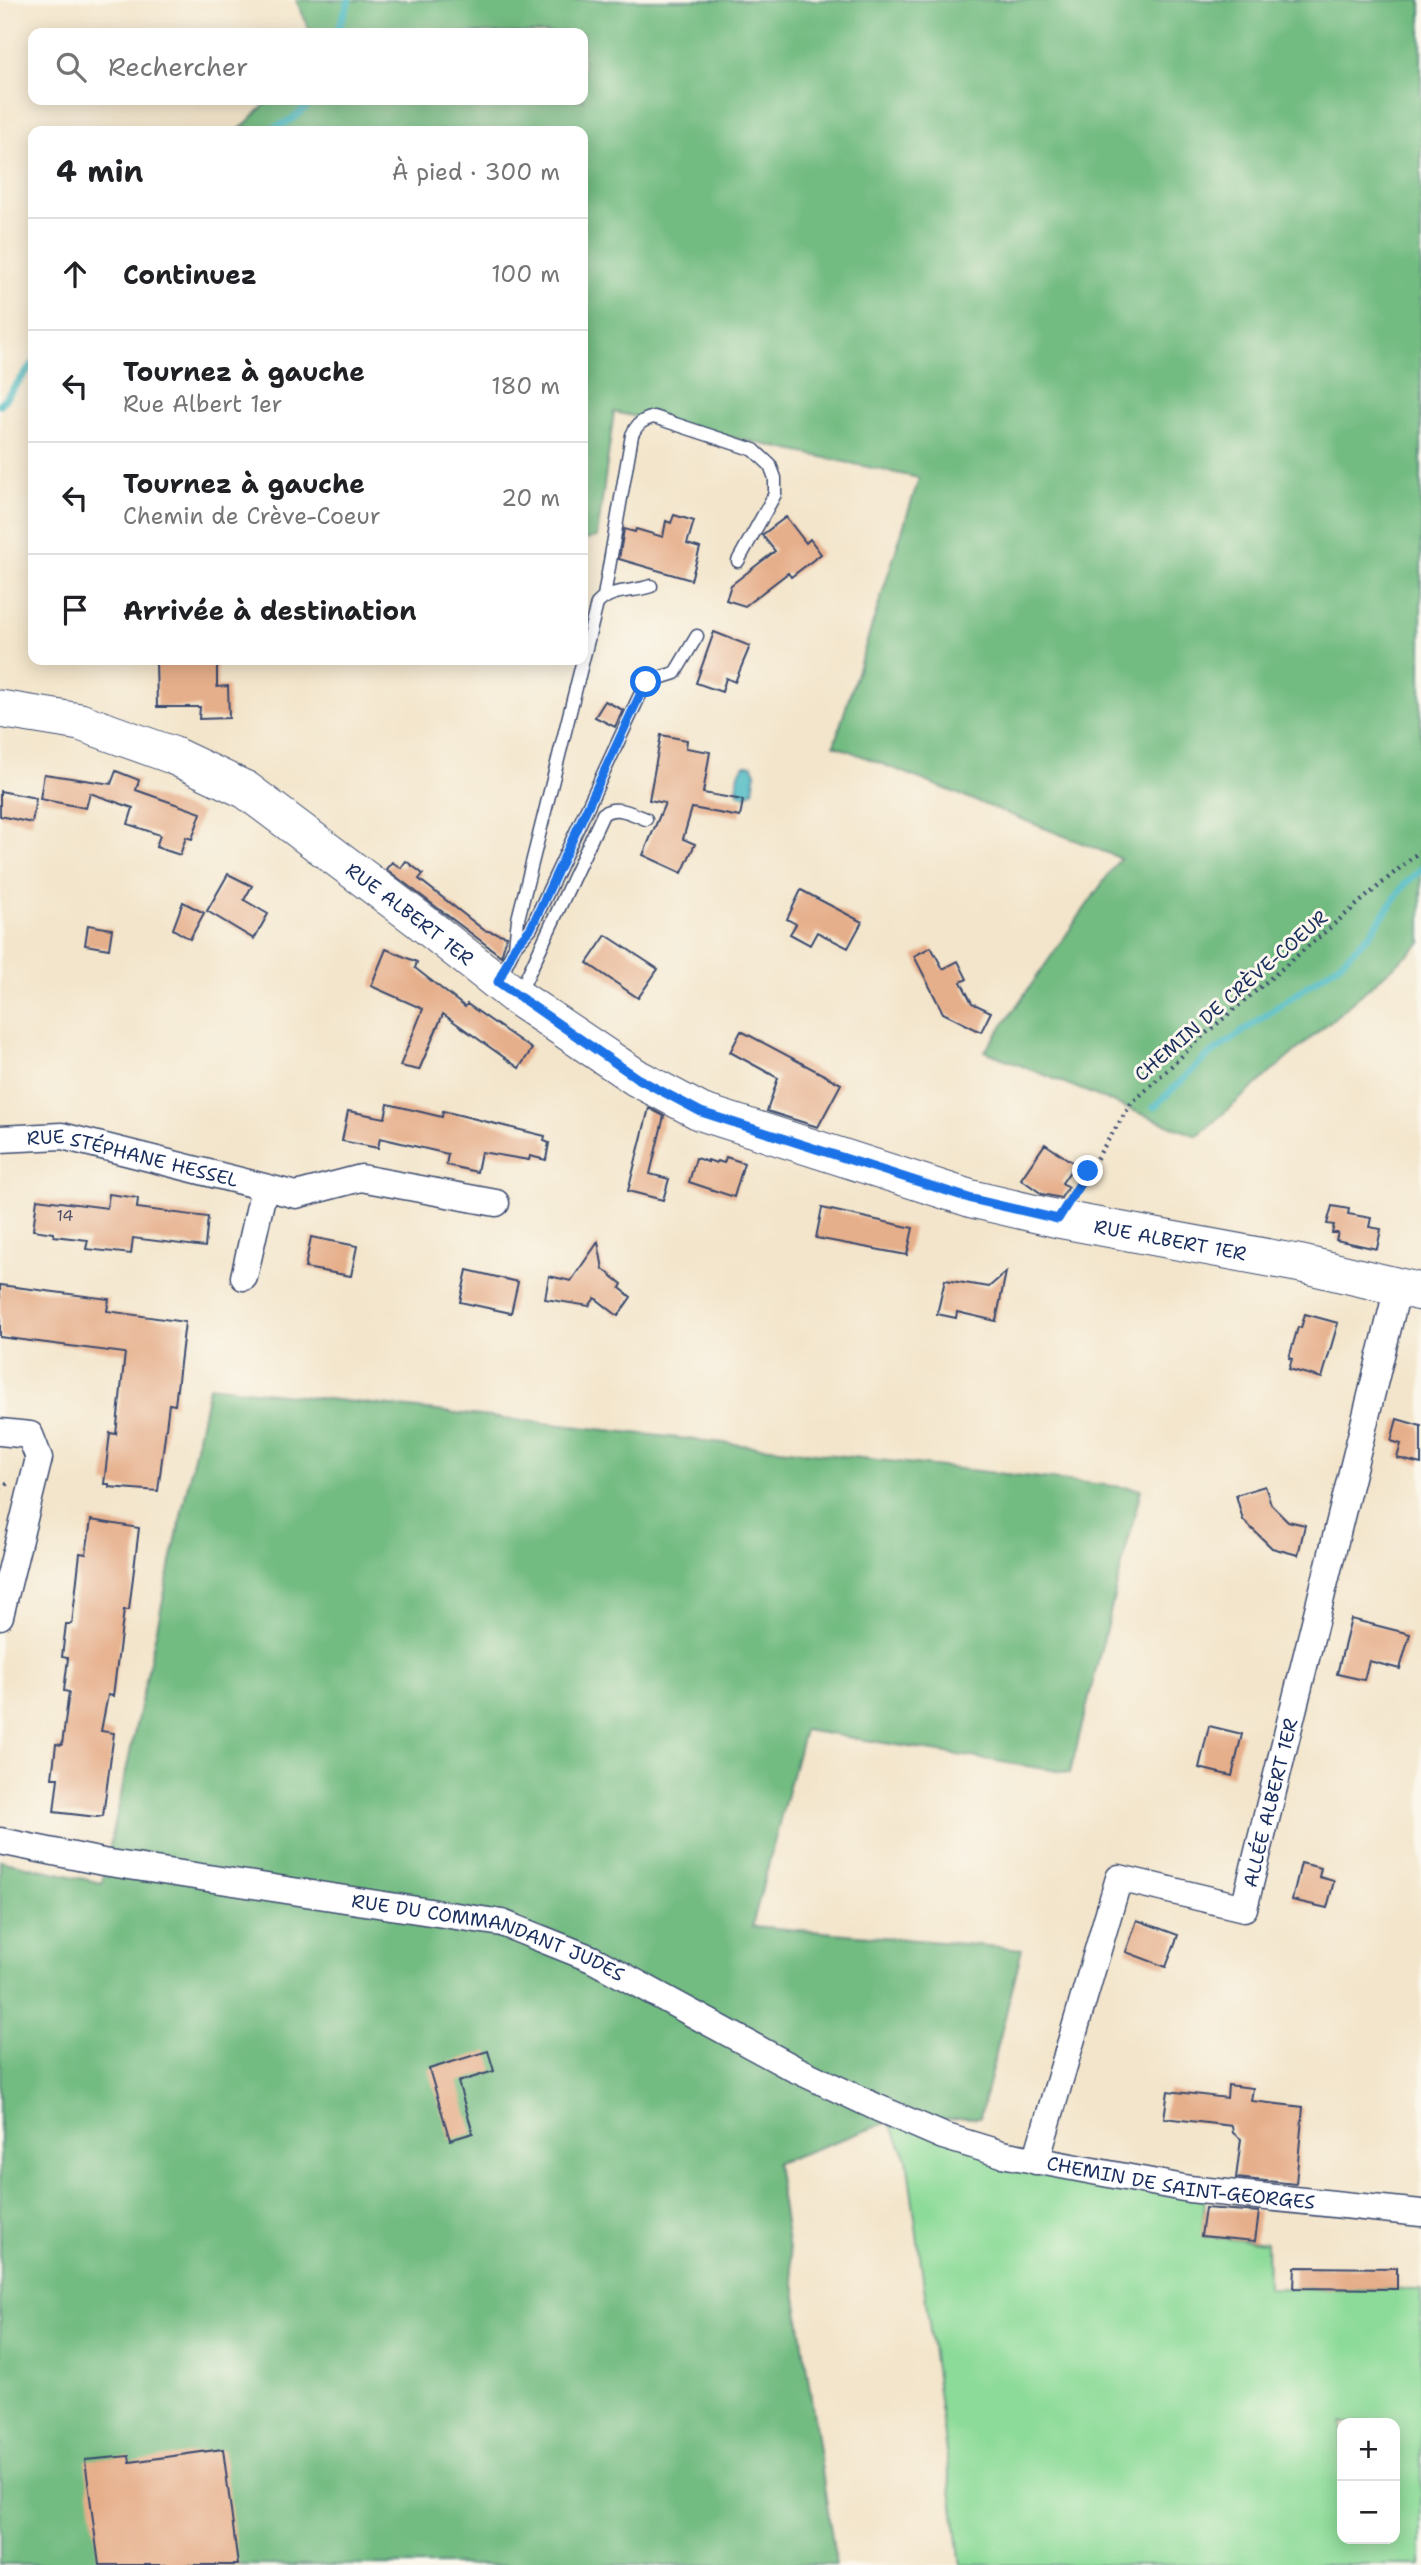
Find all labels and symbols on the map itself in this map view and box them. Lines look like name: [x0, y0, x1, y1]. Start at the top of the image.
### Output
route start: [630, 666, 661, 697]
street label: RUE ALBERT 1ER: [341, 857, 479, 971]
street label: CHEMIN DE CRÈVE-COEUR: [1129, 904, 1333, 1087]
street label: RUE STÉPHANE HESSEL: [26, 1123, 241, 1192]
route end: [1072, 1155, 1103, 1186]
house number: 14: [56, 1205, 74, 1226]
street label: RUE ALBERT 1ER: [1092, 1213, 1248, 1266]
street label: ALLÉE ALBERT 1ER: [1237, 1716, 1303, 1890]
street label: RUE DU COMMANDANT JUDES: [350, 1888, 629, 1987]
street label: CHEMIN DE SAINT-GEORGES: [1045, 2150, 1316, 2214]

